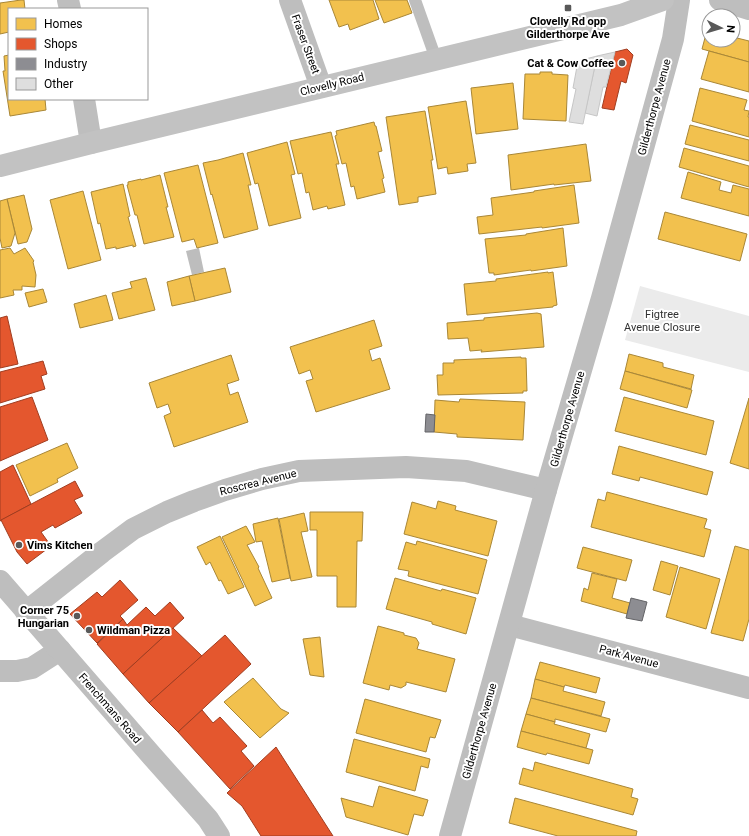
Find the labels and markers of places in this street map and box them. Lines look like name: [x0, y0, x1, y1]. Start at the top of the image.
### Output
marker: Clovelly Rd opp Gilderthorpe Ave: [563, 3, 573, 13]
place label: Clovelly Rd opp Gilderthorpe Ave: [526, 15, 610, 41]
place label: Cat & Cow Coffee: [527, 57, 614, 70]
marker: Cat & Cow Coffee: [617, 58, 627, 68]
place label: Vims Kitchen: [27, 539, 93, 552]
marker: Vims Kitchen: [14, 540, 24, 550]
place label: Corner 75 Hungarian: [18, 604, 69, 630]
marker: Corner 75 Hungarian: [72, 611, 82, 621]
place label: Wildman Pizza: [97, 624, 170, 637]
marker: Wildman Pizza: [84, 625, 94, 635]

